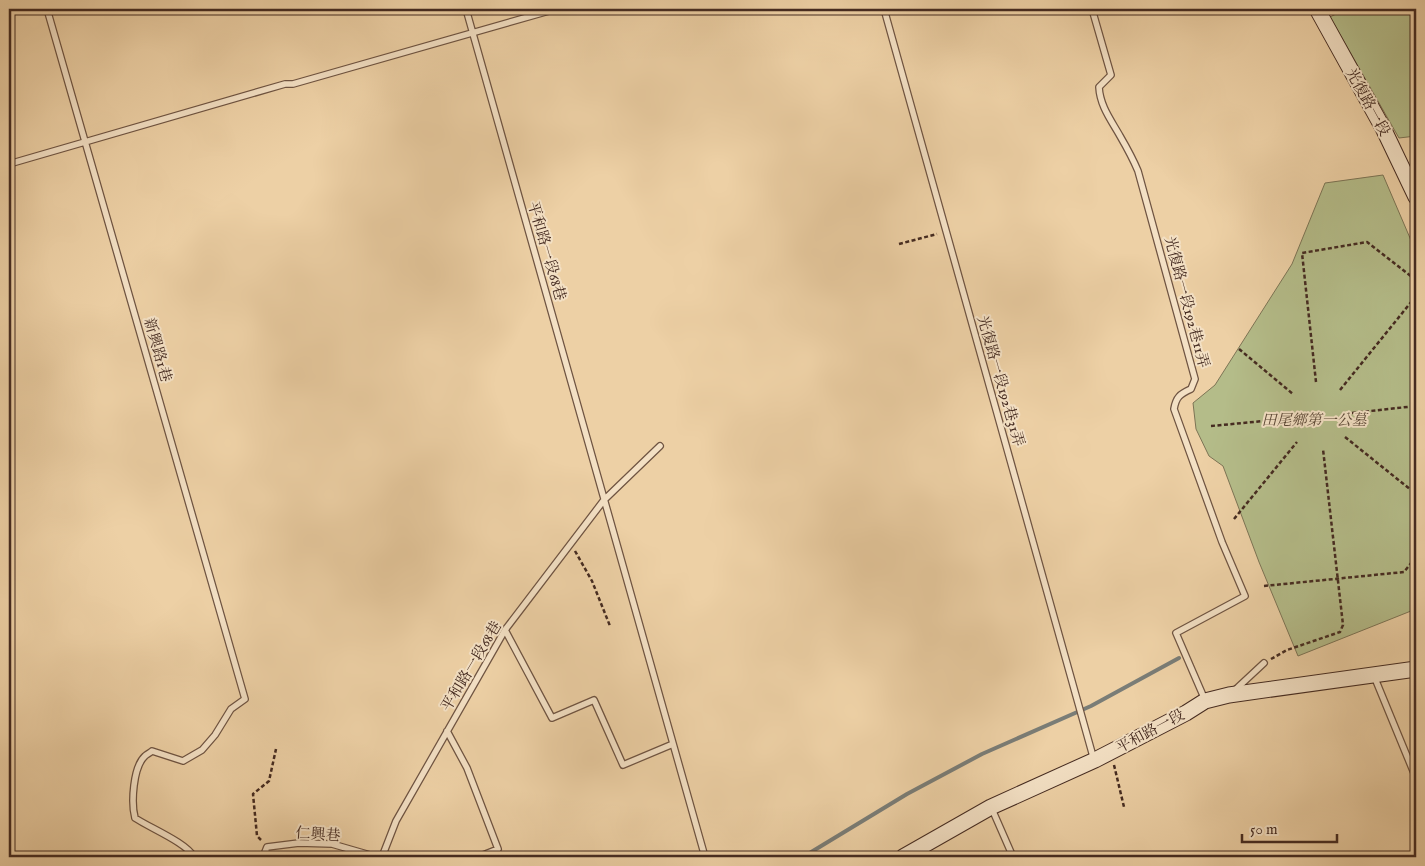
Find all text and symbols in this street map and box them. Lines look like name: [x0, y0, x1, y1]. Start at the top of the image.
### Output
street label: 光復路一段: [1341, 65, 1394, 140]
street label: 平和路一段68巷: [523, 199, 570, 303]
street label: 光復路一段192巷11弄: [1160, 234, 1213, 370]
street label: 光復路一段192巷31弄: [973, 313, 1028, 449]
street label: 新興路1巷: [139, 316, 176, 384]
park label: 田尾鄉第一公墓: [1261, 411, 1369, 430]
street label: 平和路一段68巷: [437, 618, 506, 715]
street label: 平和路一段: [1113, 705, 1188, 757]
scale bar: [1242, 811, 1338, 843]
text: 50 m: [1250, 820, 1278, 839]
street label: 仁興巷: [295, 823, 341, 846]

